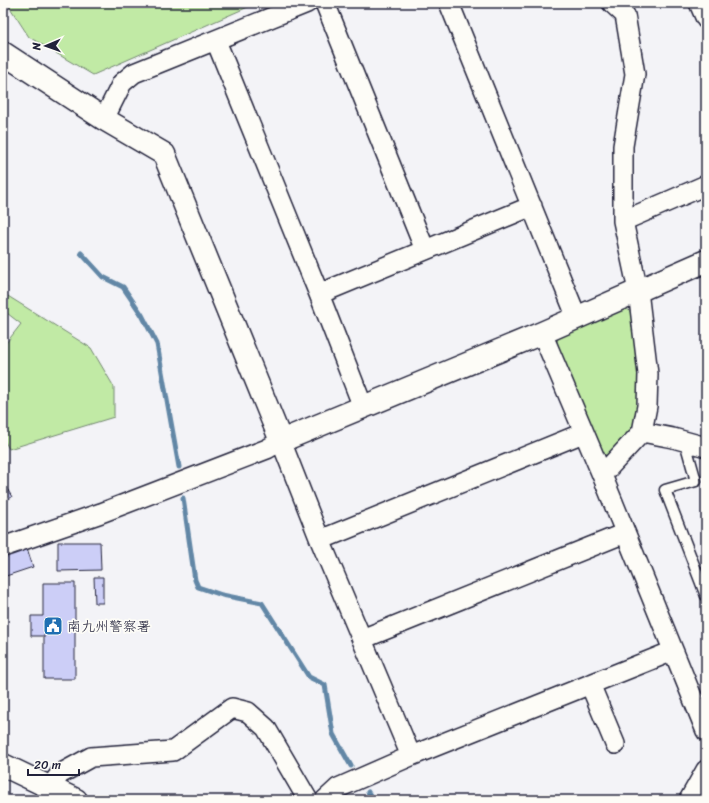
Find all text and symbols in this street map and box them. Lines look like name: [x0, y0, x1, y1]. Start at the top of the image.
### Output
north arrow: [26, 26, 66, 66]
text: N: [27, 42, 46, 51]
place label: 南九州警察署: [67, 614, 151, 639]
public building icon: 南九州警察署: [42, 615, 64, 637]
scale bar: [28, 751, 79, 777]
text: 20 m: [34, 754, 61, 776]

